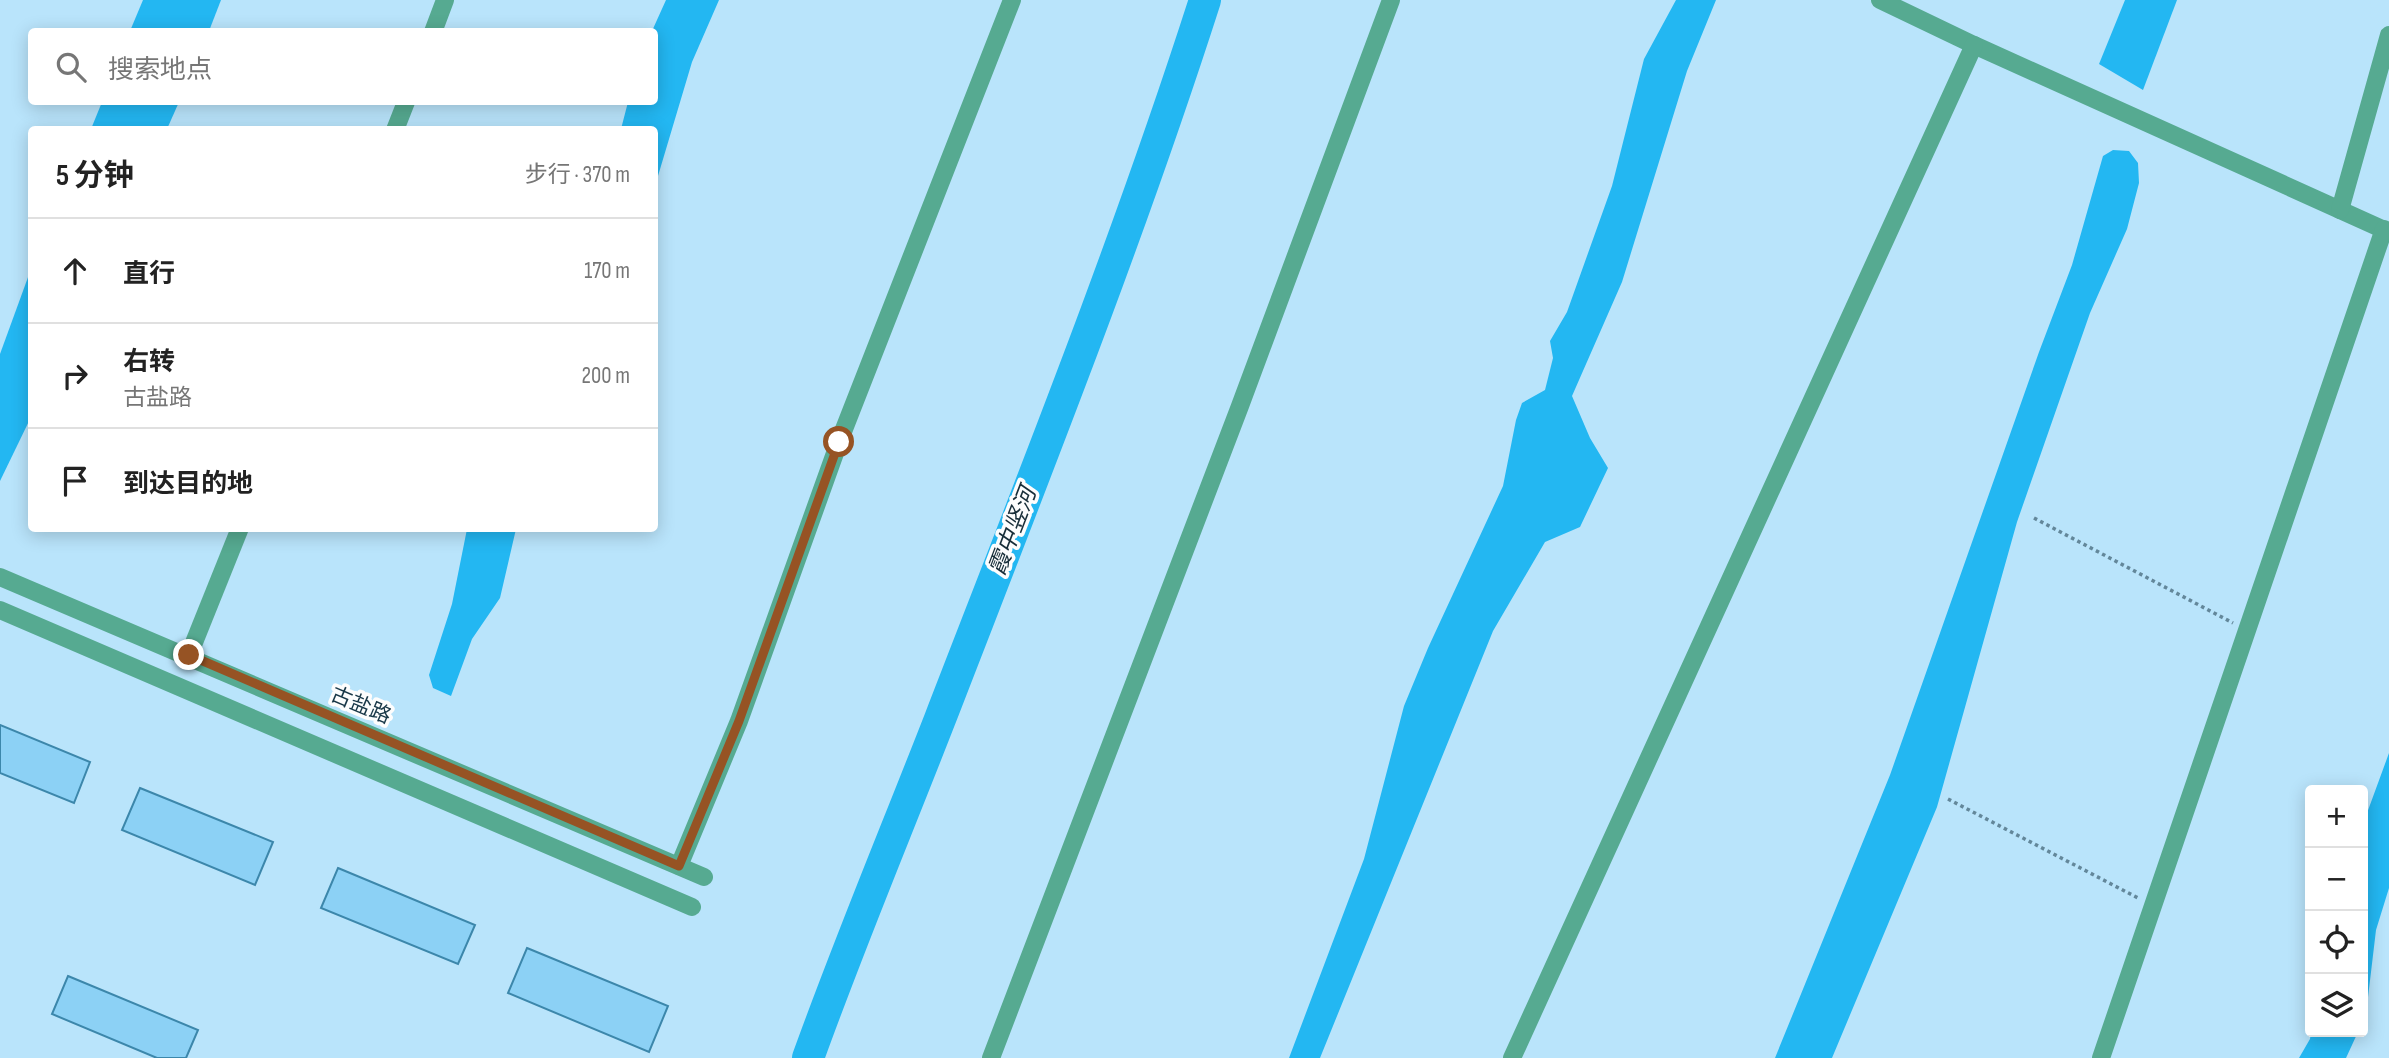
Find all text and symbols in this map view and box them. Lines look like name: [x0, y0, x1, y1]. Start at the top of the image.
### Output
search box: [28, 28, 658, 105]
icon: search: [52, 48, 90, 86]
text: 搜索地点: [108, 55, 212, 86]
text: 5 分钟: [56, 158, 134, 194]
text: 步行 · 370 m: [525, 161, 630, 189]
icon: ahead: [56, 252, 94, 290]
text: 170 m: [584, 257, 630, 285]
text: 直行: [123, 259, 175, 290]
text: 右转: [123, 347, 175, 378]
icon: right: [56, 357, 94, 395]
text: 200 m: [582, 362, 630, 390]
text: 古盐路: [123, 384, 192, 412]
route start: [823, 426, 854, 457]
icon: arrive: [56, 462, 94, 500]
text: 到达目的地: [123, 469, 253, 500]
water label: 霞中竖河: [983, 480, 1044, 579]
route end: [173, 639, 204, 670]
street label: 古盐路: [327, 682, 395, 729]
map controls: [2305, 785, 2368, 1037]
button: +: [2305, 785, 2368, 848]
button: −: [2305, 848, 2368, 911]
button: locate: [2305, 911, 2368, 974]
button: layers: [2305, 974, 2368, 1037]

